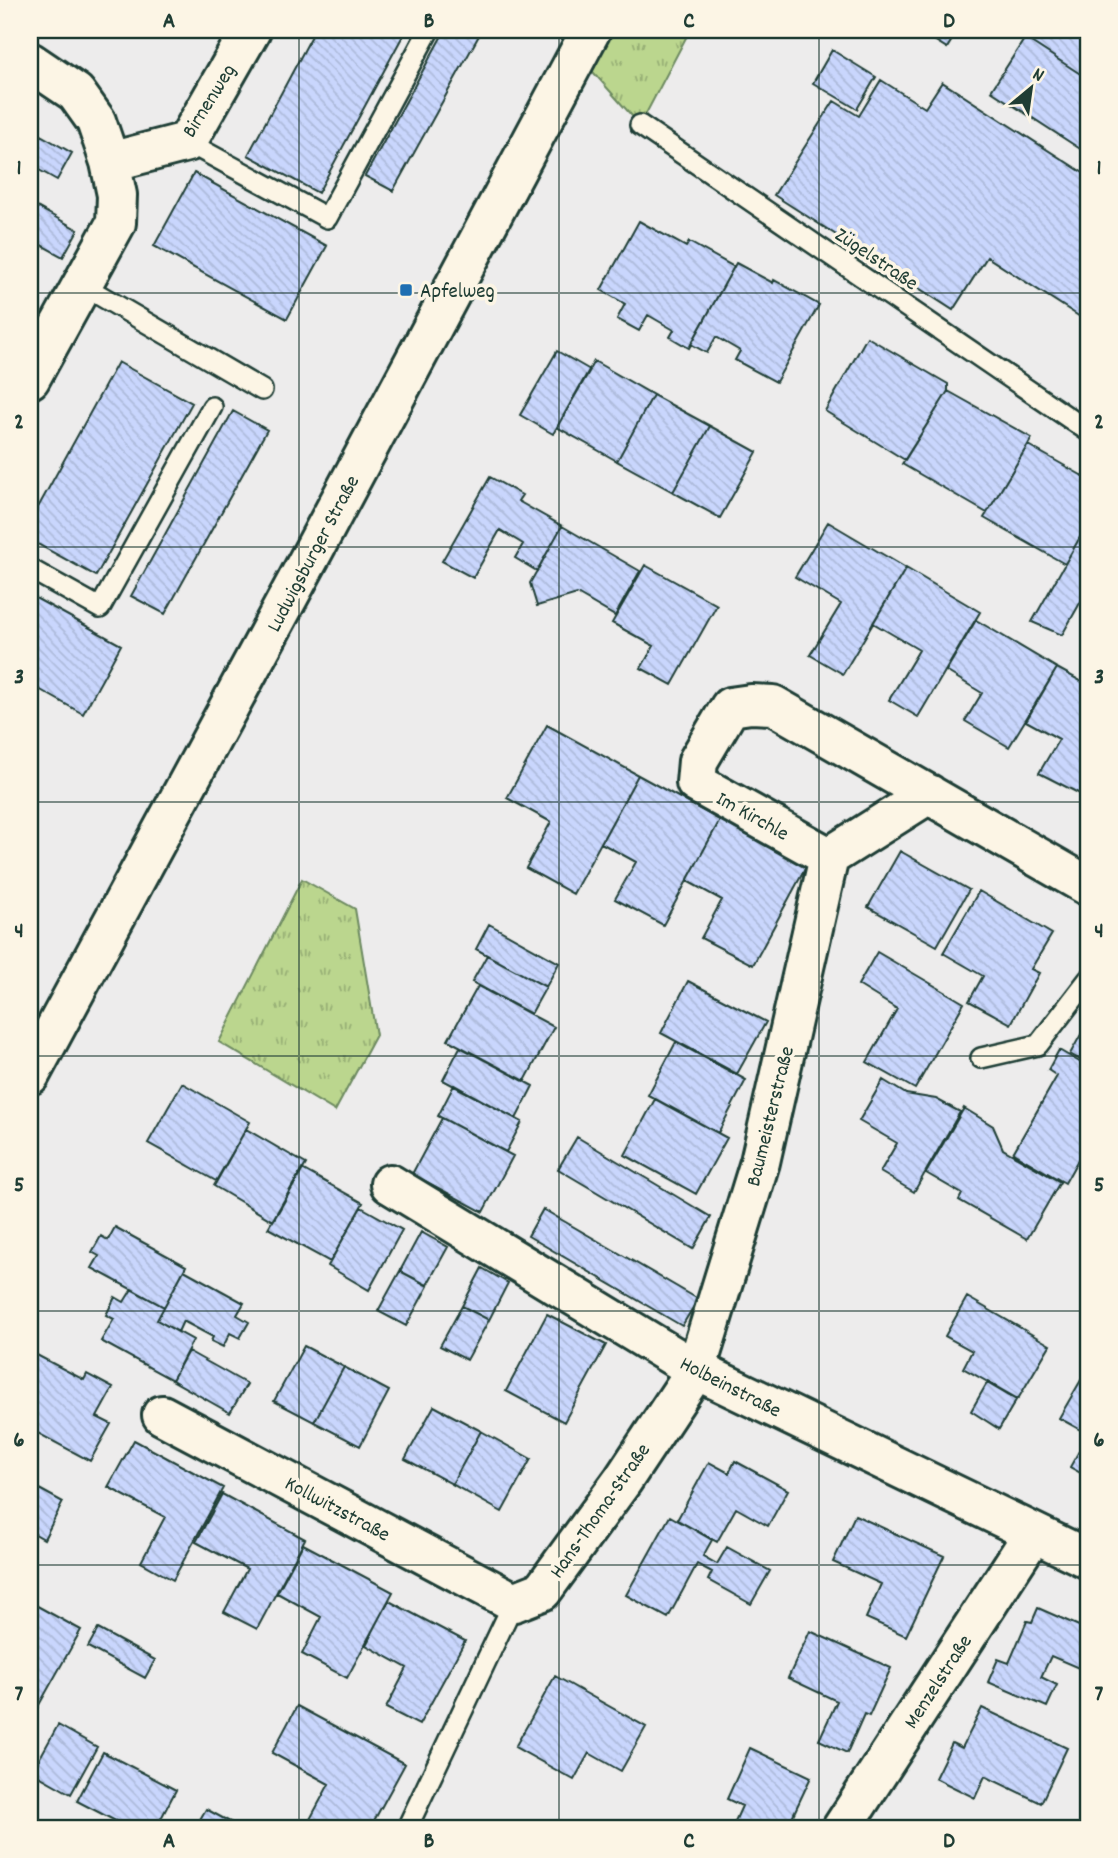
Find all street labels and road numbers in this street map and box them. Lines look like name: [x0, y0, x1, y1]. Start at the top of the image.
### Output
street label: Birnenweg: [176, 59, 245, 144]
street label: Zügelstraße: [827, 221, 923, 300]
street label: Ludwigsburger Straße: [261, 471, 369, 638]
street label: Im Kirchle: [710, 785, 794, 850]
street label: Baumeisterstraße: [740, 1044, 804, 1190]
street label: Holbeinstraße: [674, 1350, 786, 1427]
street label: Hans-Thoma-Straße: [544, 1438, 659, 1585]
street label: Kollwitzstraße: [279, 1470, 395, 1551]
street label: Menzelstraße: [898, 1630, 981, 1736]

